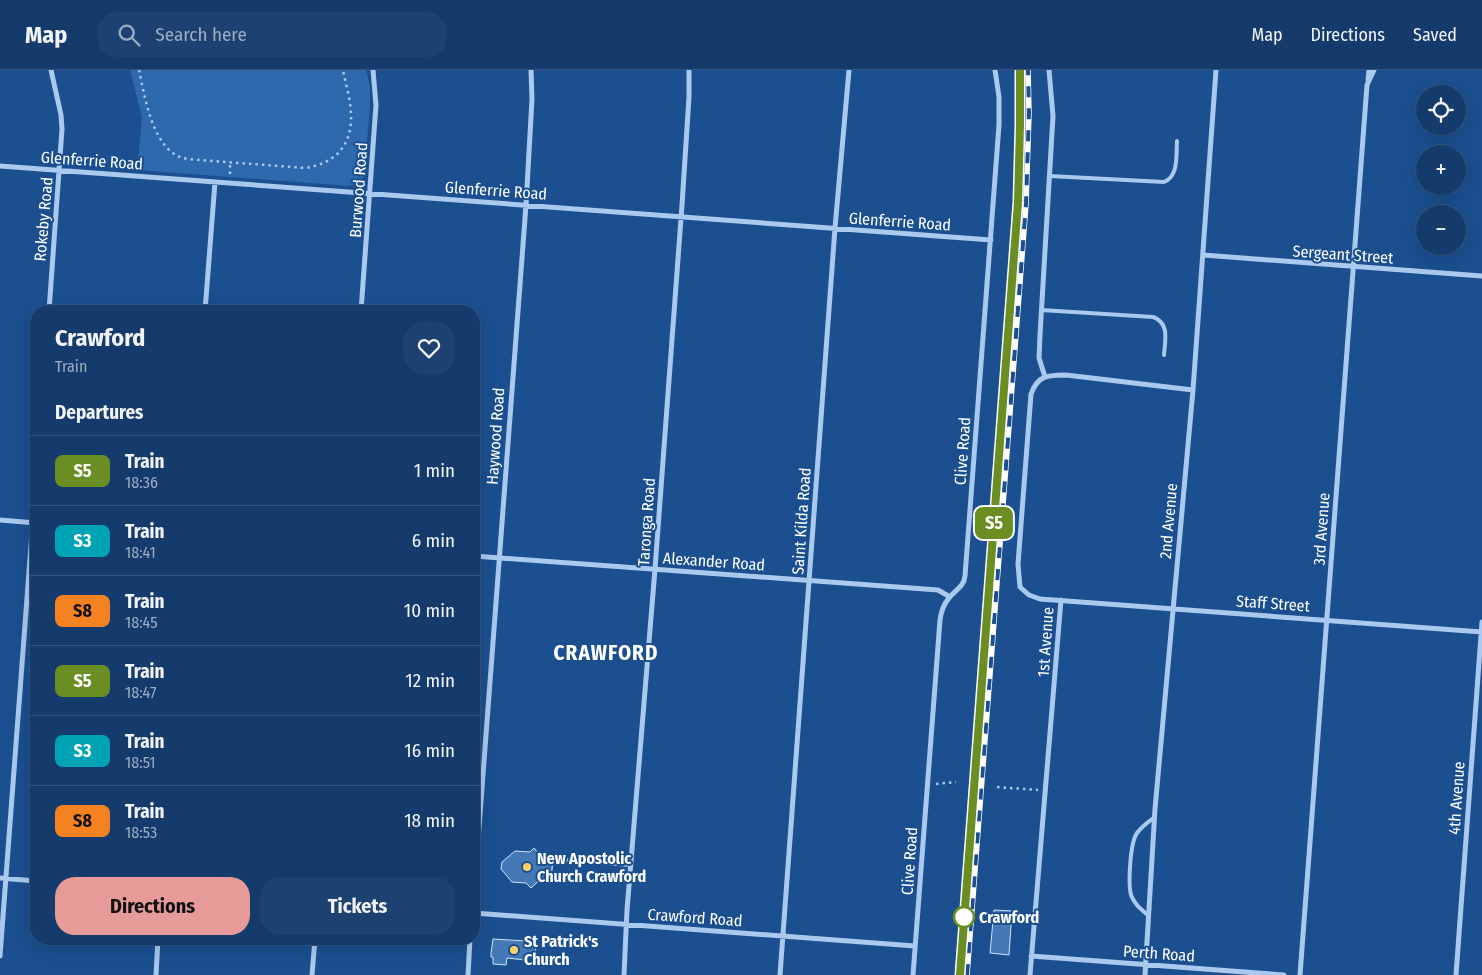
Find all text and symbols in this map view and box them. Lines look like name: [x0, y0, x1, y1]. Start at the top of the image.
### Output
search box: [97, 12, 447, 57]
text: Map: [25, 21, 67, 49]
icon: search: [115, 21, 143, 49]
text: Search here: [155, 23, 247, 46]
text: Map: [1251, 24, 1283, 46]
text: Directions: [1311, 24, 1385, 46]
text: Saved: [1413, 24, 1457, 46]
map controls: [1416, 85, 1466, 255]
button: locate: [1416, 85, 1466, 135]
street label: Burwood Road: [346, 142, 371, 238]
button: +: [1416, 145, 1466, 195]
street label: Glenferrie Road: [40, 147, 144, 174]
street label: Rokeby Road: [30, 176, 57, 262]
street label: Glenferrie Road: [444, 177, 548, 204]
button: −: [1416, 205, 1466, 255]
street label: Glenferrie Road: [848, 208, 952, 235]
street label: Sergeant Street: [1292, 242, 1395, 268]
button: heart: [403, 322, 455, 374]
text: Crawford: [55, 324, 145, 352]
text: Train: [55, 357, 87, 376]
street label: Haywood Road: [483, 387, 508, 485]
text: Departures: [55, 401, 143, 424]
street label: Clive Road: [951, 416, 974, 486]
text: Train: [125, 450, 164, 473]
text: 1 min: [414, 459, 455, 482]
text: S5: [73, 460, 92, 482]
street label: Saint Kilda Road: [788, 467, 815, 575]
text: 18:36: [125, 473, 158, 492]
street label: Taronga Road: [634, 477, 659, 567]
street label: 2nd Avenue: [1156, 482, 1181, 560]
street label: 3rd Avenue: [1309, 492, 1334, 566]
line badge: S5: [972, 507, 1016, 539]
text: S5: [985, 512, 1003, 534]
text: Train: [125, 520, 164, 543]
text: 6 min: [412, 529, 455, 552]
text: S3: [74, 530, 91, 552]
text: 18:41: [125, 543, 156, 562]
street label: Alexander Road: [662, 548, 766, 575]
text: Train: [125, 590, 164, 613]
street label: Staff Street: [1235, 591, 1311, 616]
text: 10 min: [404, 599, 455, 622]
text: S8: [73, 600, 92, 622]
street label: 1st Avenue: [1034, 606, 1057, 678]
text: 18:45: [125, 613, 157, 632]
district label: CRAWFORD: [554, 640, 658, 666]
text: Train: [125, 660, 164, 683]
text: 12 min: [405, 669, 455, 692]
text: S5: [73, 670, 92, 692]
text: 18:47: [125, 683, 156, 702]
text: Train: [125, 730, 164, 753]
text: 16 min: [404, 739, 455, 762]
text: S3: [74, 740, 91, 762]
text: 18:51: [125, 753, 156, 772]
street label: 4th Avenue: [1444, 761, 1469, 835]
text: Train: [125, 800, 164, 823]
text: 18 min: [404, 809, 455, 832]
text: S8: [73, 810, 92, 832]
text: 18:53: [125, 823, 157, 842]
street label: Clive Road: [898, 826, 921, 896]
place label: New Apostolic Church Crawford: [537, 849, 646, 886]
marker: New Apostolic Church Crawford: [521, 861, 533, 873]
button: Directions: [55, 877, 250, 935]
button: Tickets: [260, 877, 455, 935]
street label: Crawford Road: [647, 905, 743, 930]
marker: Crawford: [953, 906, 975, 928]
place label: Crawford: [979, 908, 1039, 927]
place label: St Patrick's Church: [524, 932, 598, 969]
street label: Perth Road: [1122, 942, 1196, 965]
marker: St Patrick's Church: [508, 944, 520, 956]

